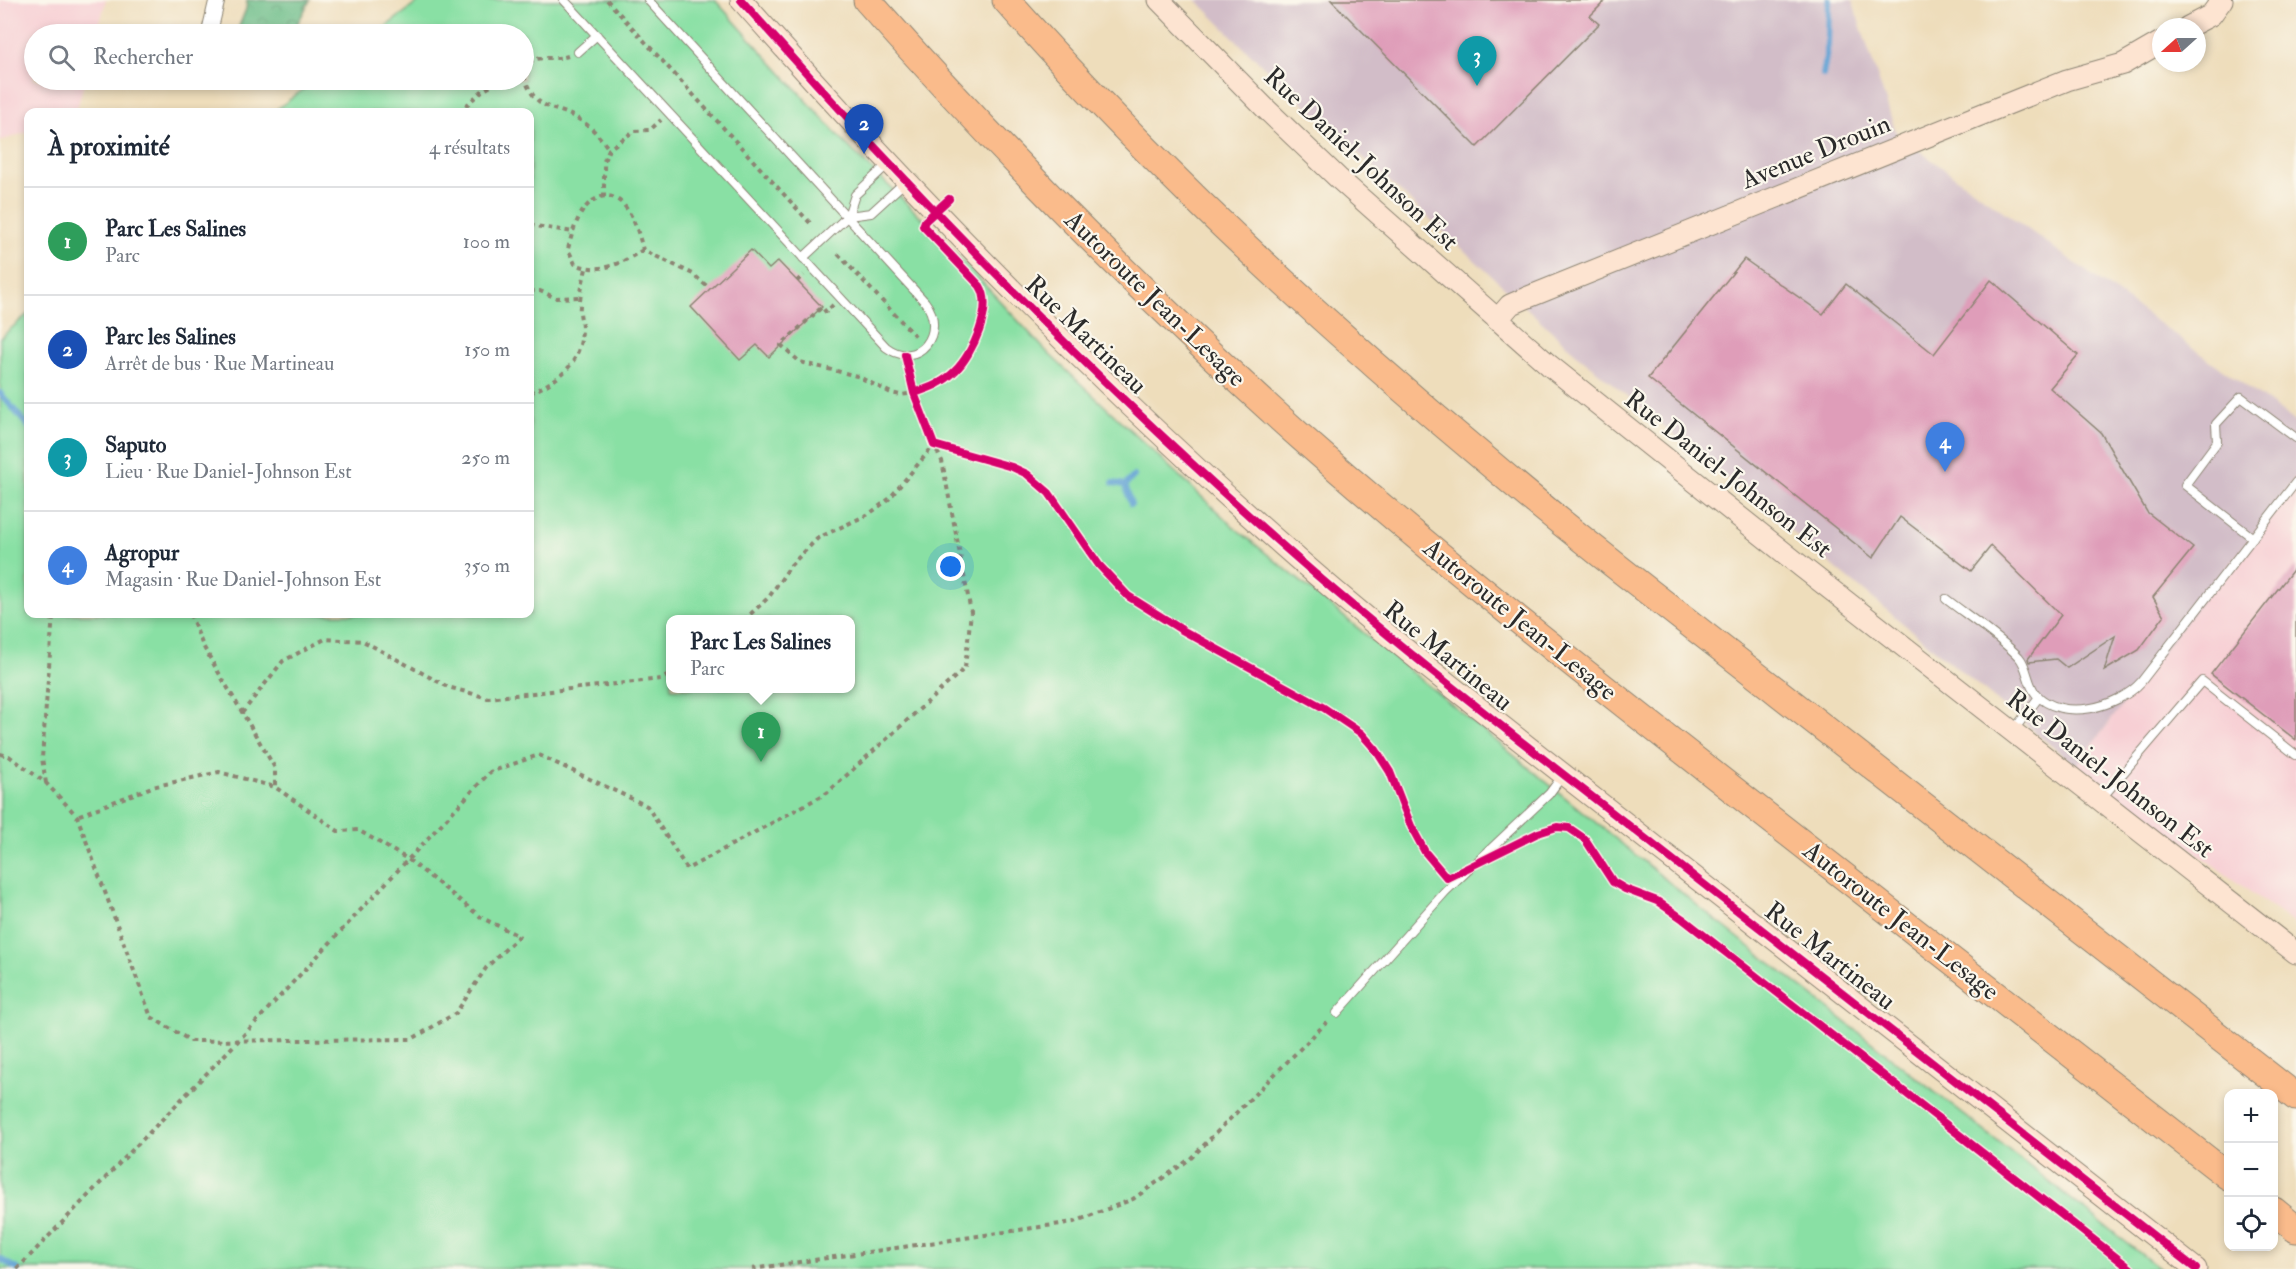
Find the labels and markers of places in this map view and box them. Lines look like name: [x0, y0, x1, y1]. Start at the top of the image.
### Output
pin: 3: [1458, 36, 1496, 86]
pin: 2: [844, 104, 884, 154]
pin: 4: [1926, 422, 1964, 472]
pin: 1: [742, 712, 780, 762]

